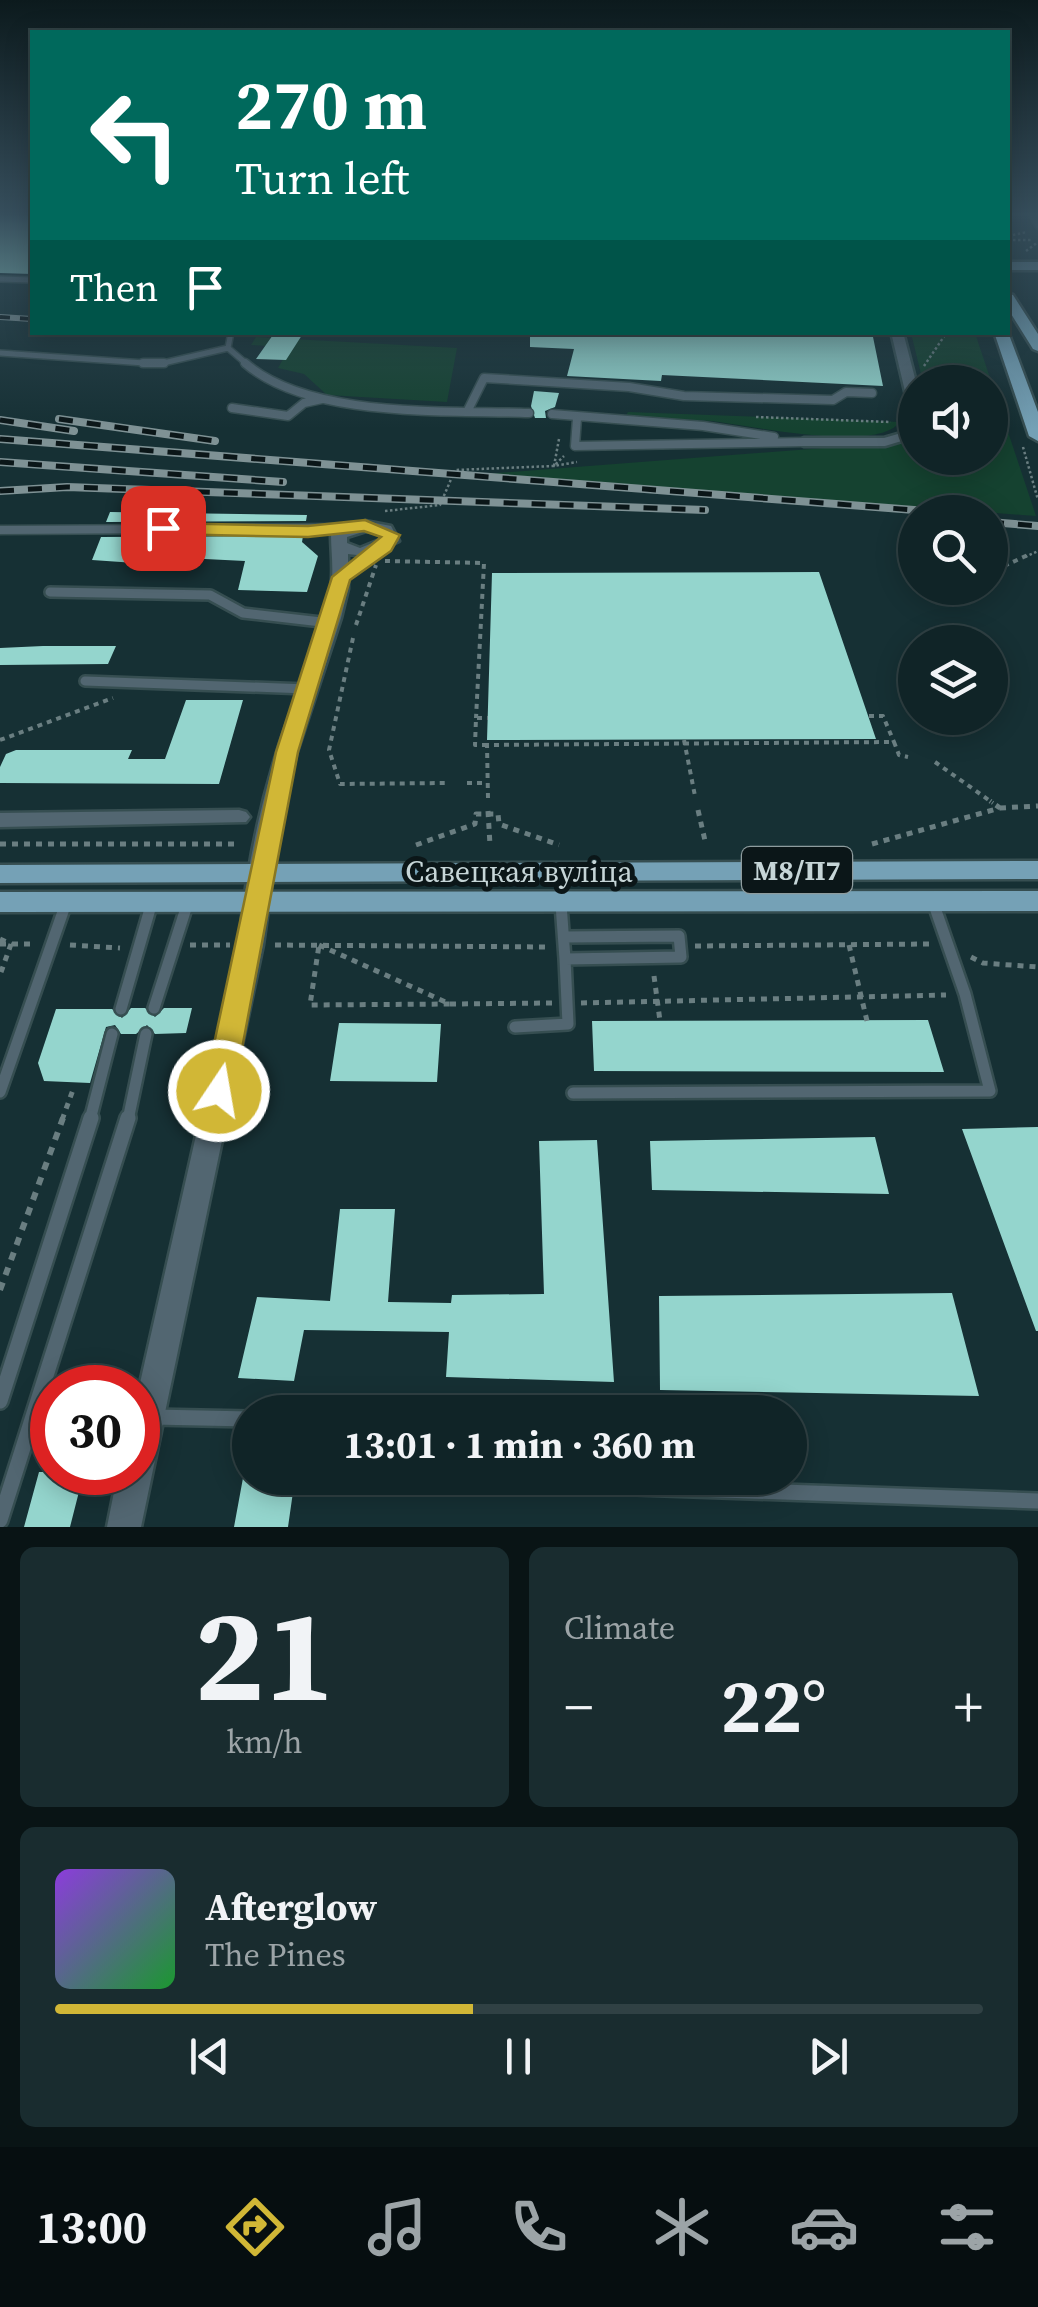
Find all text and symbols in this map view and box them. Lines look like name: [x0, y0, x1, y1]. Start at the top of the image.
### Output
text: 270 m: [235, 56, 427, 152]
icon: left: [70, 70, 200, 200]
text: Turn left: [235, 147, 409, 209]
icon: arrive: [178, 260, 233, 315]
text: Then: [70, 262, 158, 314]
map controls: [898, 365, 1008, 735]
button: sound: [898, 365, 1008, 475]
pin: [121, 486, 206, 571]
button: search: [898, 495, 1008, 605]
icon: arrive: [136, 501, 191, 556]
button: layers: [898, 625, 1008, 735]
road number: М8/П7: [742, 847, 852, 893]
street label: Савецкая вуліца: [405, 851, 633, 892]
position arrow: [167, 1039, 271, 1143]
speed limit sign: 30: [30, 1365, 160, 1495]
text: 13:01 · 1 min · 360 m: [343, 1419, 696, 1471]
text: 21: [194, 1565, 335, 1744]
text: Climate: [564, 1606, 675, 1650]
text: 22°: [721, 1654, 826, 1757]
text: −: [564, 1669, 593, 1744]
text: +: [954, 1669, 983, 1744]
text: km/h: [226, 1720, 303, 1764]
text: Afterglow: [205, 1881, 377, 1933]
text: The Pines: [205, 1933, 346, 1977]
icon: previous: [182, 2029, 237, 2084]
icon: pause: [491, 2029, 546, 2084]
icon: next: [801, 2029, 856, 2084]
icon: directions: [220, 2192, 290, 2262]
icon: music: [362, 2192, 432, 2262]
icon: phone: [504, 2192, 574, 2262]
icon: climate: [647, 2192, 717, 2262]
icon: car: [789, 2192, 859, 2262]
icon: filters: [932, 2192, 1002, 2262]
text: 13:00: [36, 2196, 147, 2258]

